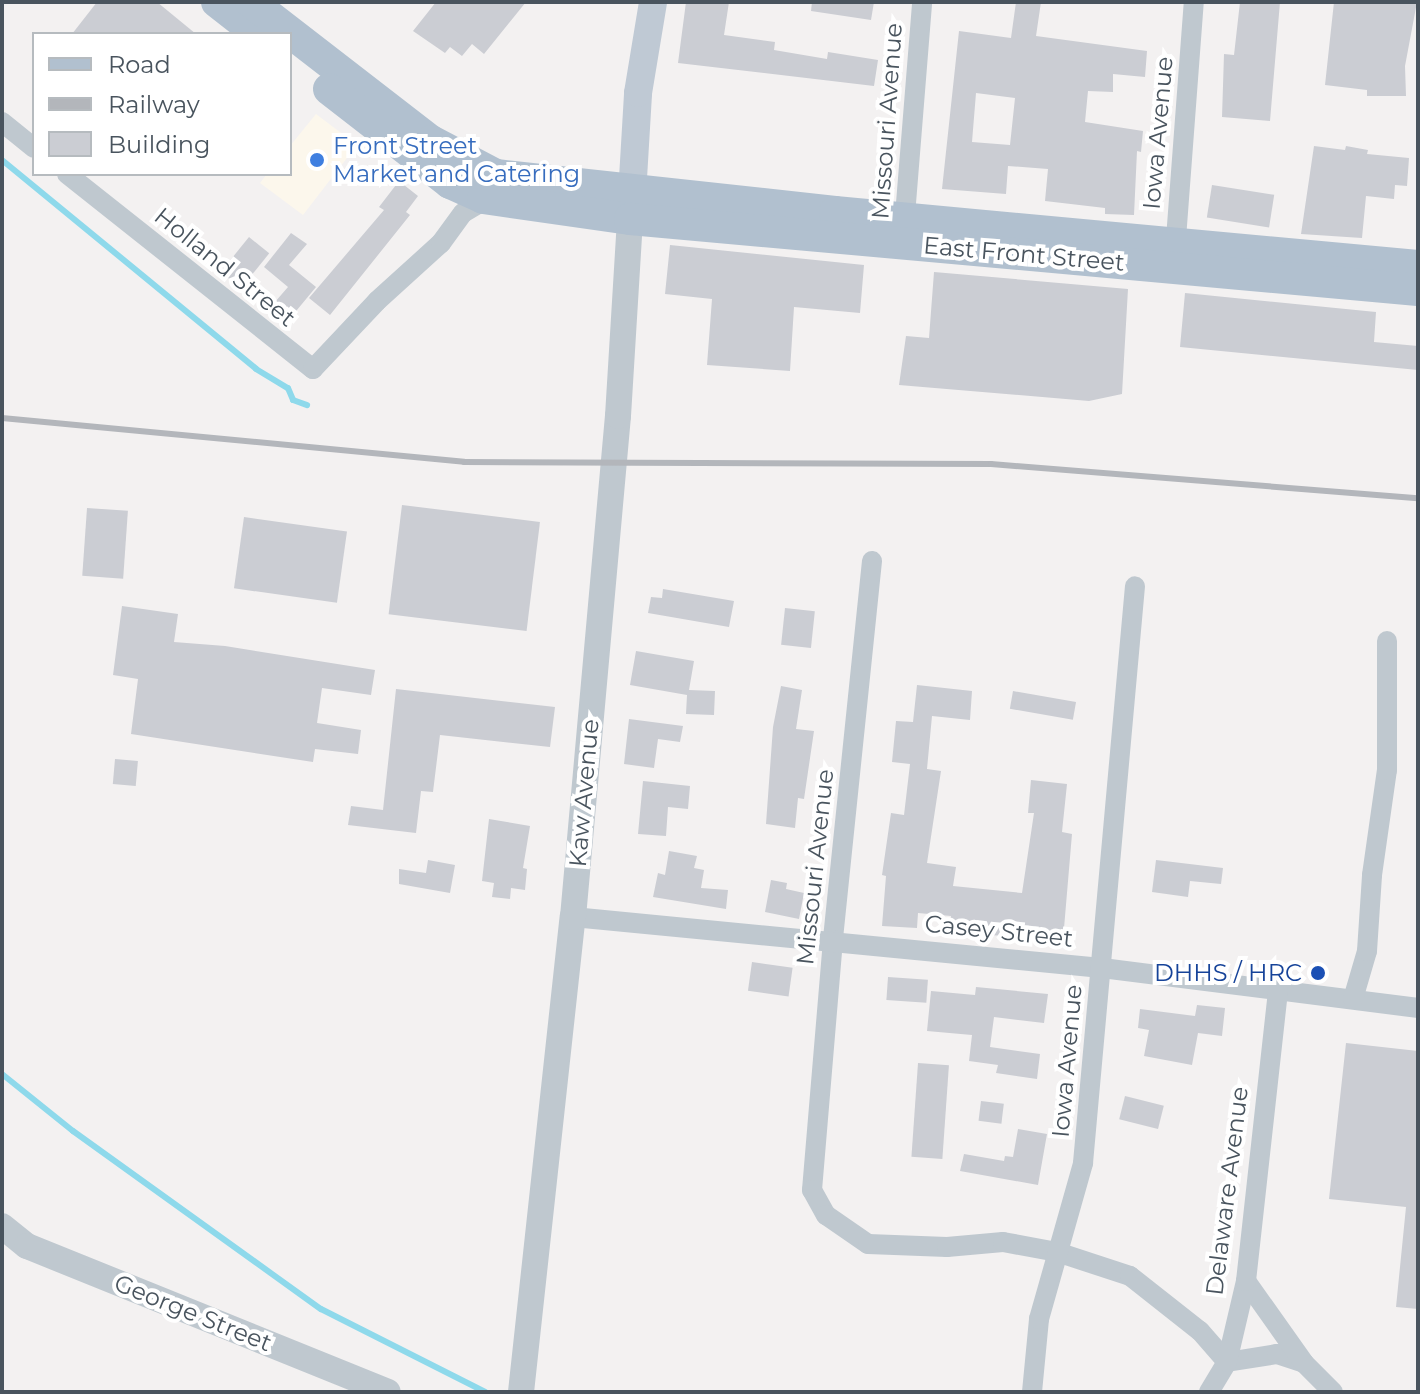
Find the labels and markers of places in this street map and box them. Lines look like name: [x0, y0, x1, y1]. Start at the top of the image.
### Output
place label: Front Street Market and Catering: [333, 132, 580, 188]
marker: Front Street Market and Catering: [308, 151, 326, 169]
place label: DHHS / HRC: [1154, 959, 1302, 987]
marker: DHHS / HRC: [1309, 964, 1327, 982]

